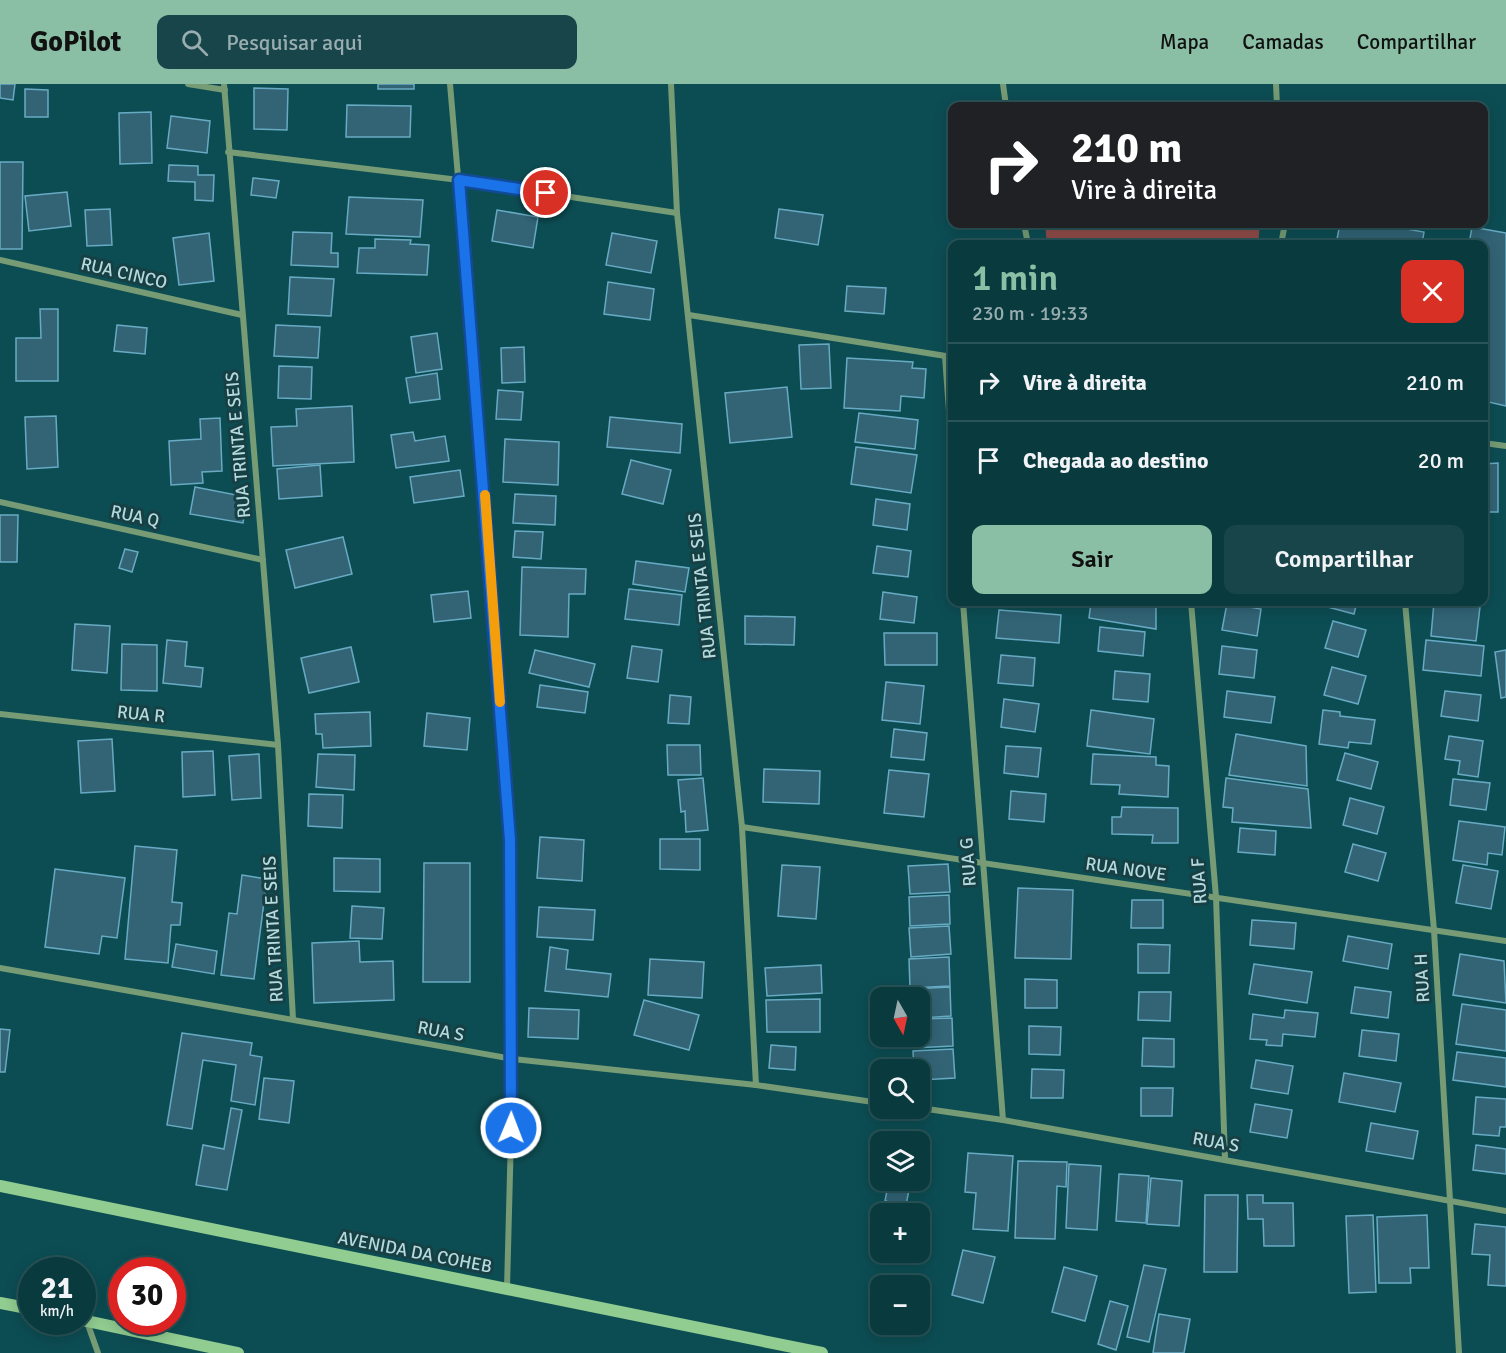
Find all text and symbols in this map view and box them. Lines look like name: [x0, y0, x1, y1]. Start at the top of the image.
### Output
search box: [157, 15, 577, 69]
text: GoPilot: [30, 25, 121, 59]
icon: search: [178, 26, 211, 59]
text: Pesquisar aqui: [226, 29, 363, 56]
text: Mapa: [1160, 29, 1209, 55]
text: Camadas: [1242, 29, 1324, 55]
text: Compartilhar: [1357, 29, 1476, 55]
text: 210 m: [1071, 123, 1182, 174]
icon: right: [972, 126, 1050, 204]
pin: [520, 167, 571, 218]
text: Vire à direita: [1071, 174, 1217, 207]
icon: arrive: [529, 176, 562, 209]
street label: RUA CINCO: [79, 252, 169, 294]
text: 1 min: [972, 256, 1058, 301]
button: close: [1401, 260, 1464, 323]
text: 230 m · 19:33: [972, 301, 1088, 326]
icon: right: [972, 366, 1005, 399]
text: Vire à direita: [1023, 369, 1147, 396]
text: 210 m: [1406, 369, 1464, 396]
street label: RUA TRINTA E SEIS: [221, 371, 255, 519]
icon: arrive: [972, 444, 1005, 477]
text: Chegada ao destino: [1023, 447, 1209, 474]
text: 20 m: [1418, 447, 1464, 474]
street label: RUA Q: [109, 500, 161, 532]
street label: RUA TRINTA E SEIS: [683, 512, 721, 660]
button: Sair: [972, 525, 1212, 594]
button: Compartilhar: [1224, 525, 1464, 594]
street label: RUA R: [116, 701, 166, 727]
street label: RUA G: [955, 837, 981, 887]
street label: RUA NOVE: [1084, 852, 1168, 886]
street label: RUA TRINTA E SEIS: [258, 855, 288, 1003]
street label: RUA F: [1186, 857, 1212, 905]
street label: RUA H: [1410, 953, 1434, 1003]
north arrow: [870, 987, 930, 1047]
map controls: [870, 987, 930, 1335]
street label: RUA S: [416, 1016, 466, 1046]
button: search: [870, 1059, 930, 1119]
position arrow: [479, 1096, 543, 1160]
street label: RUA S: [1191, 1127, 1241, 1157]
button: layers: [870, 1131, 930, 1191]
button: +: [870, 1203, 930, 1263]
street label: AVENIDA DA COHEB: [336, 1226, 494, 1278]
speed limit sign: 30: [108, 1257, 186, 1335]
text: 21: [41, 1270, 73, 1307]
button: −: [870, 1275, 930, 1335]
text: km/h: [40, 1302, 74, 1320]

